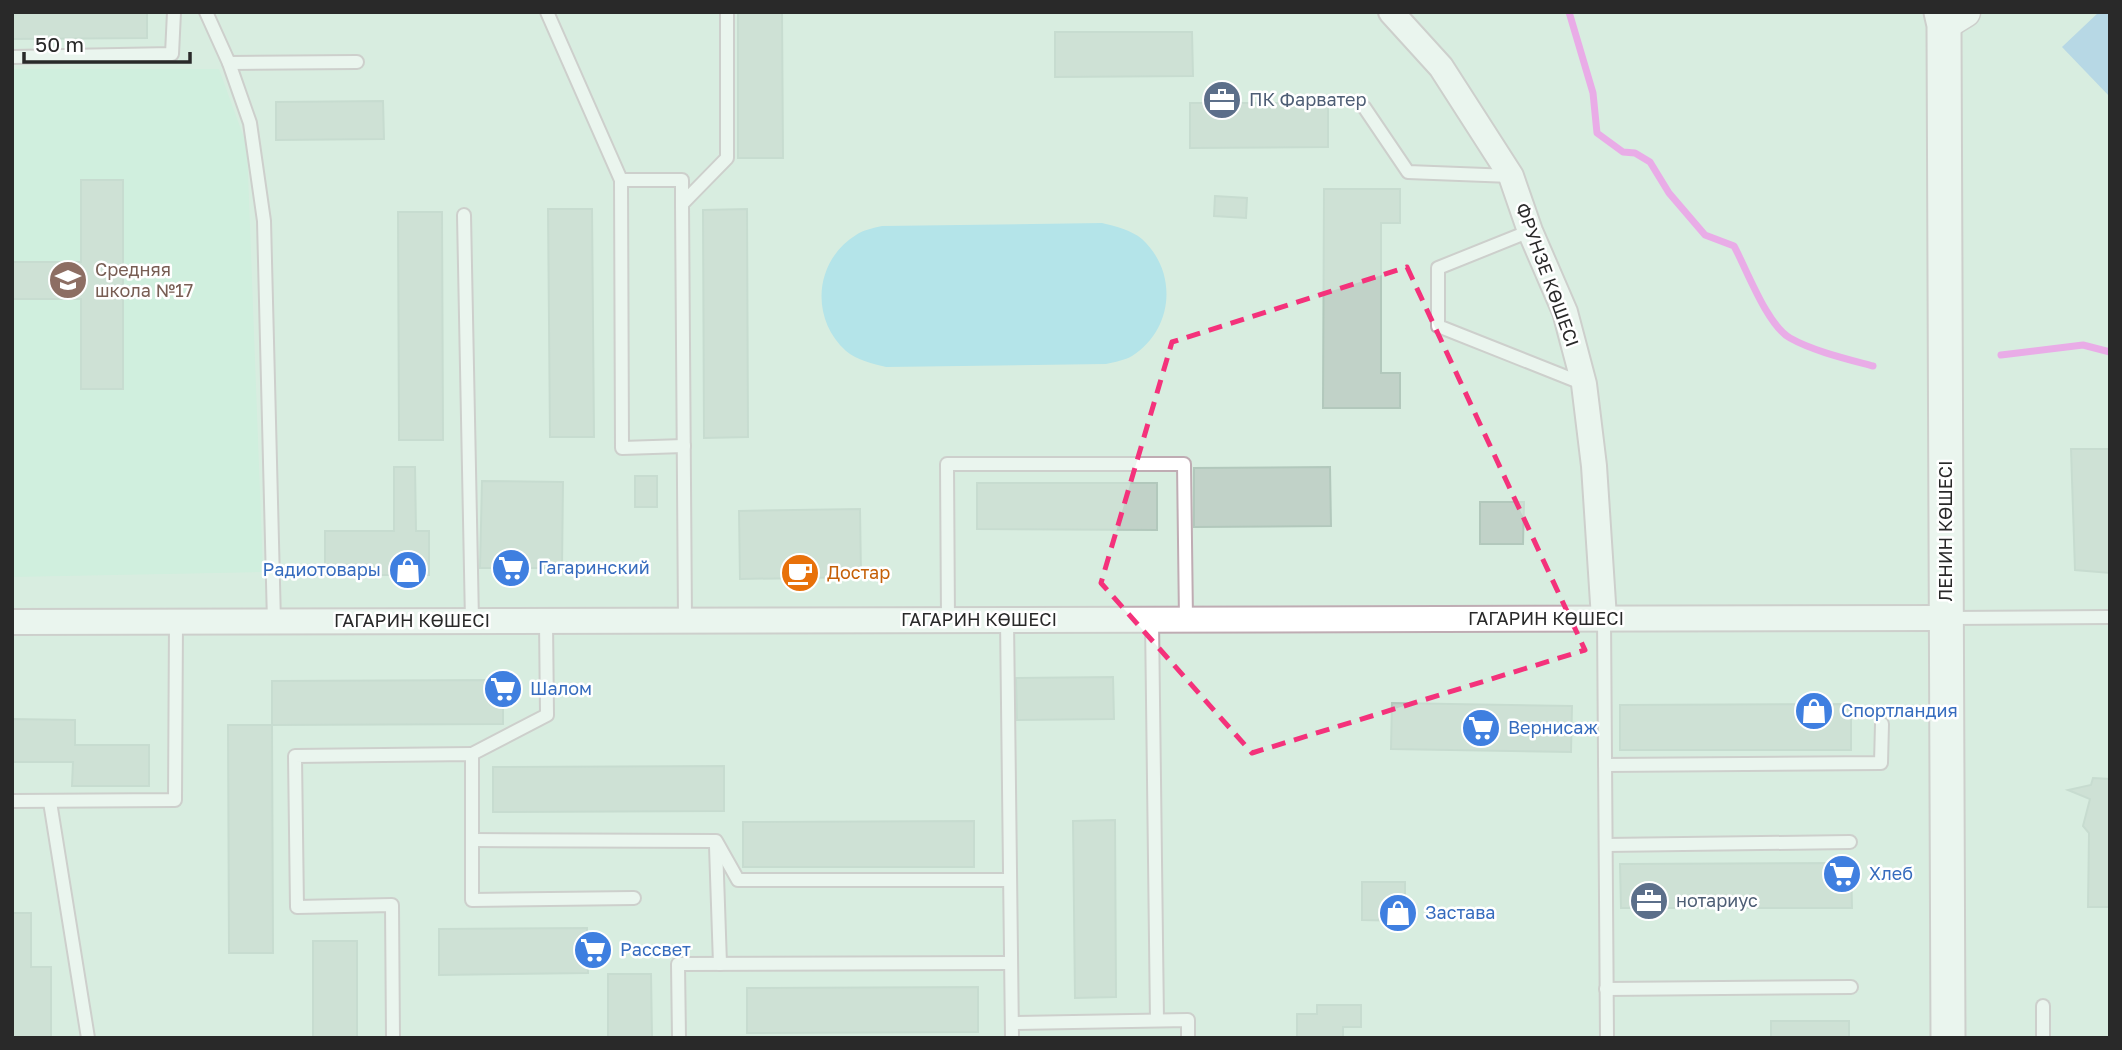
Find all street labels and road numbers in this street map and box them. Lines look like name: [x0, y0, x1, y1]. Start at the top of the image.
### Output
street label: ФРУНЗЕ КӨШЕСІ: [1512, 200, 1584, 350]
street label: ЛЕНИН КӨШЕСІ: [1934, 460, 1956, 602]
street label: ГАГАРИН КӨШЕСІ: [1468, 607, 1624, 629]
street label: ГАГАРИН КӨШЕСІ: [901, 608, 1057, 630]
street label: ГАГАРИН КӨШЕСІ: [334, 609, 490, 631]

